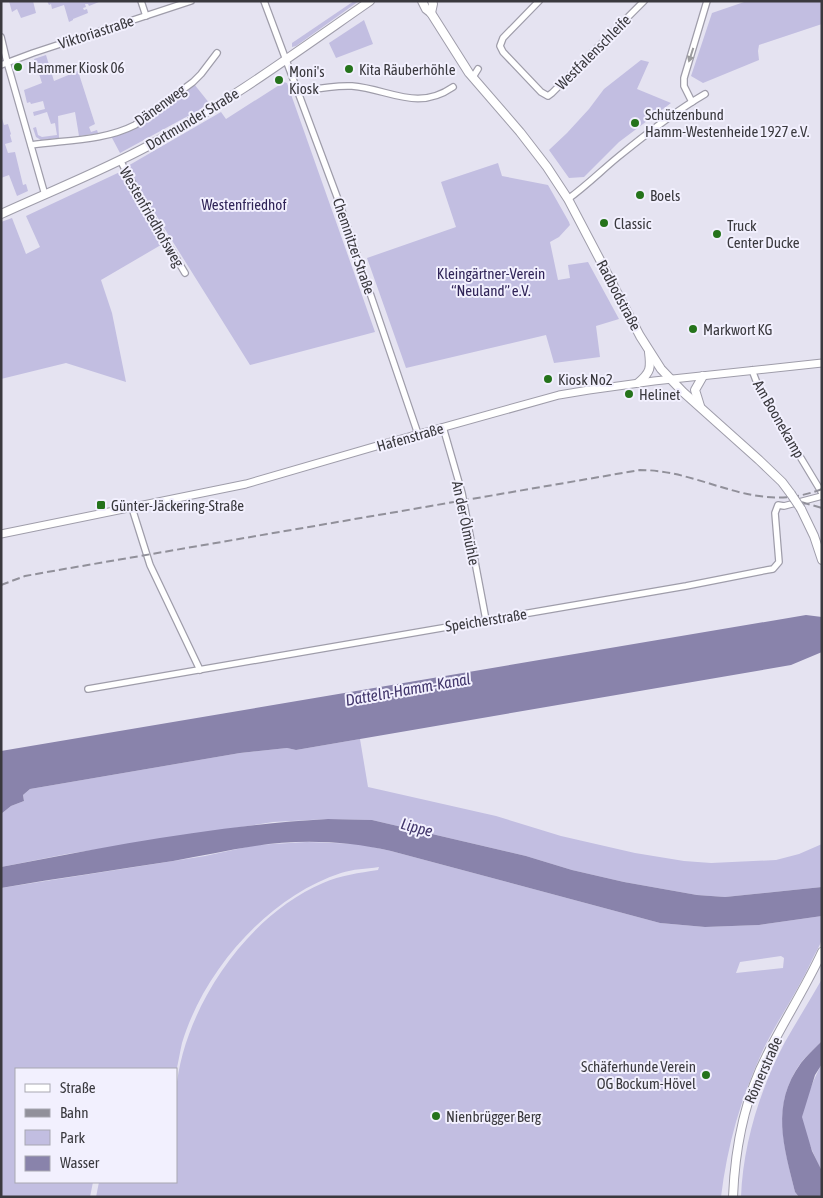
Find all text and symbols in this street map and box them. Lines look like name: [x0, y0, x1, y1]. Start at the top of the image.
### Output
street label: Westfalenschleife: [552, 11, 634, 93]
street label: Viktoriastraße: [56, 12, 136, 52]
one-way arrow: [687, 48, 694, 63]
place label: Hammer Kiosk 06: [28, 59, 124, 76]
marker: Hammer Kiosk 06: [12, 61, 24, 73]
place label: Kita Räuberhöhle: [359, 61, 456, 78]
place label: Moni's Kiosk: [289, 63, 325, 97]
marker: Kita Räuberhöhle: [343, 63, 355, 75]
marker: Moni's Kiosk: [273, 74, 285, 86]
street label: Dänenweg: [131, 81, 189, 129]
street label: Dortmunder Straße: [142, 84, 242, 153]
place label: Schützenbund Hamm-Westenheide 1927 e.V.: [645, 106, 810, 140]
marker: Schützenbund Hamm-Westenheide 1927 e.V.: [629, 117, 641, 129]
street label: Westenfriedhofsweg: [117, 164, 188, 270]
place label: Boels: [650, 187, 680, 204]
marker: Boels: [634, 189, 646, 201]
park label: Westenfriedhof: [201, 196, 287, 213]
street label: Chemnitzer Straße: [330, 196, 379, 297]
place label: Classic: [614, 215, 652, 232]
marker: Classic: [598, 217, 610, 229]
place label: Truck Center Ducke: [727, 217, 800, 251]
marker: Truck Center Ducke: [711, 228, 723, 240]
street label: Radbodstraße: [593, 257, 645, 333]
park label: Kleingärtner-Verein “Neuland” e.V.: [437, 265, 545, 299]
place label: Markwort KG: [703, 321, 772, 338]
marker: Markwort KG: [687, 323, 699, 335]
place label: Kiosk No2: [558, 371, 613, 388]
marker: Kiosk No2: [542, 373, 554, 385]
street label: Am Boonekamp: [750, 377, 808, 461]
place label: Helinet: [639, 386, 680, 403]
marker: Helinet: [623, 388, 635, 400]
street label: Hafenstraße: [375, 419, 445, 455]
street label: An der Ölmühle: [449, 479, 483, 567]
place label: Günter-Jäckering-Straße: [111, 497, 244, 514]
marker: Günter-Jäckering-Straße: [95, 499, 107, 511]
street label: Speicherstraße: [444, 605, 528, 635]
water label: Datteln-Hamm-Kanal: [344, 669, 472, 709]
water label: Lippe: [399, 814, 435, 841]
street label: Römerstraße: [741, 1034, 785, 1106]
place label: Schäferhunde Verein OG Bockum-Hövel: [581, 1058, 696, 1092]
legend: [15, 1068, 178, 1183]
marker: Schäferhunde Verein OG Bockum-Hövel: [700, 1069, 712, 1081]
text: Straße: [60, 1079, 96, 1096]
text: Bahn: [60, 1104, 89, 1121]
place label: Nienbrügger Berg: [446, 1108, 542, 1125]
marker: Nienbrügger Berg: [430, 1110, 442, 1122]
text: Park: [60, 1129, 85, 1146]
text: Wasser: [60, 1154, 100, 1171]

